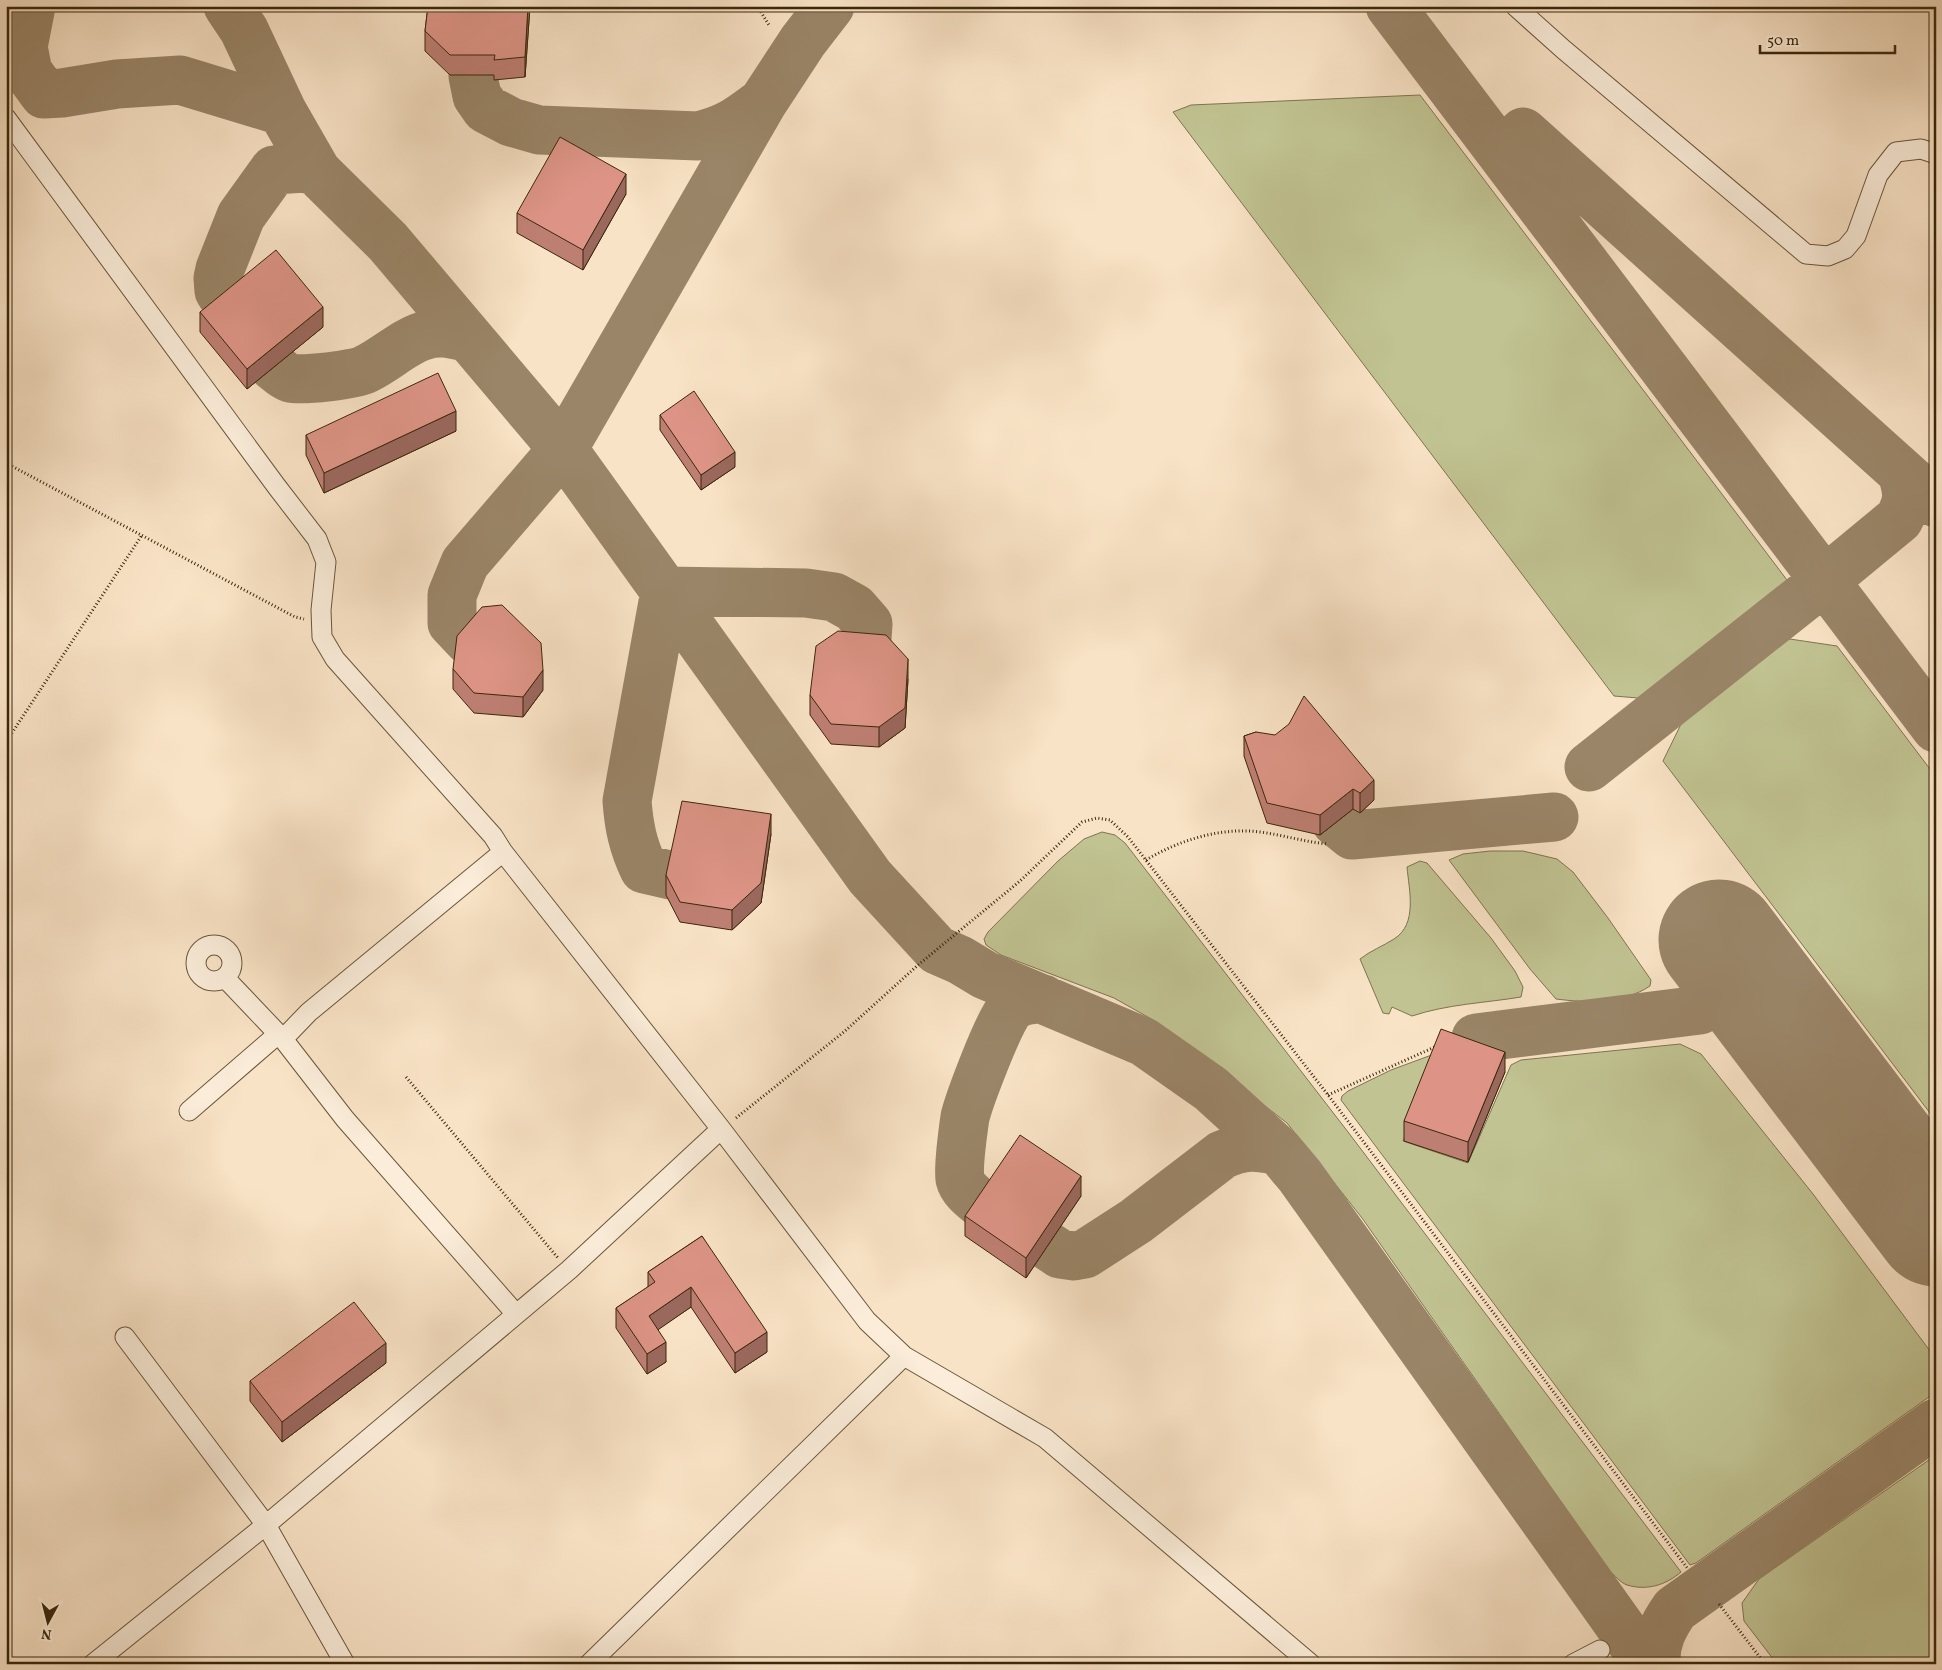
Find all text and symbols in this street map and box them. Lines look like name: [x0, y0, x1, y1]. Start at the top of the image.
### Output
scale bar: [1760, 22, 1894, 54]
text: 50 m: [1767, 31, 1799, 52]
north arrow: [22, 1598, 72, 1648]
text: N: [40, 1623, 53, 1643]

